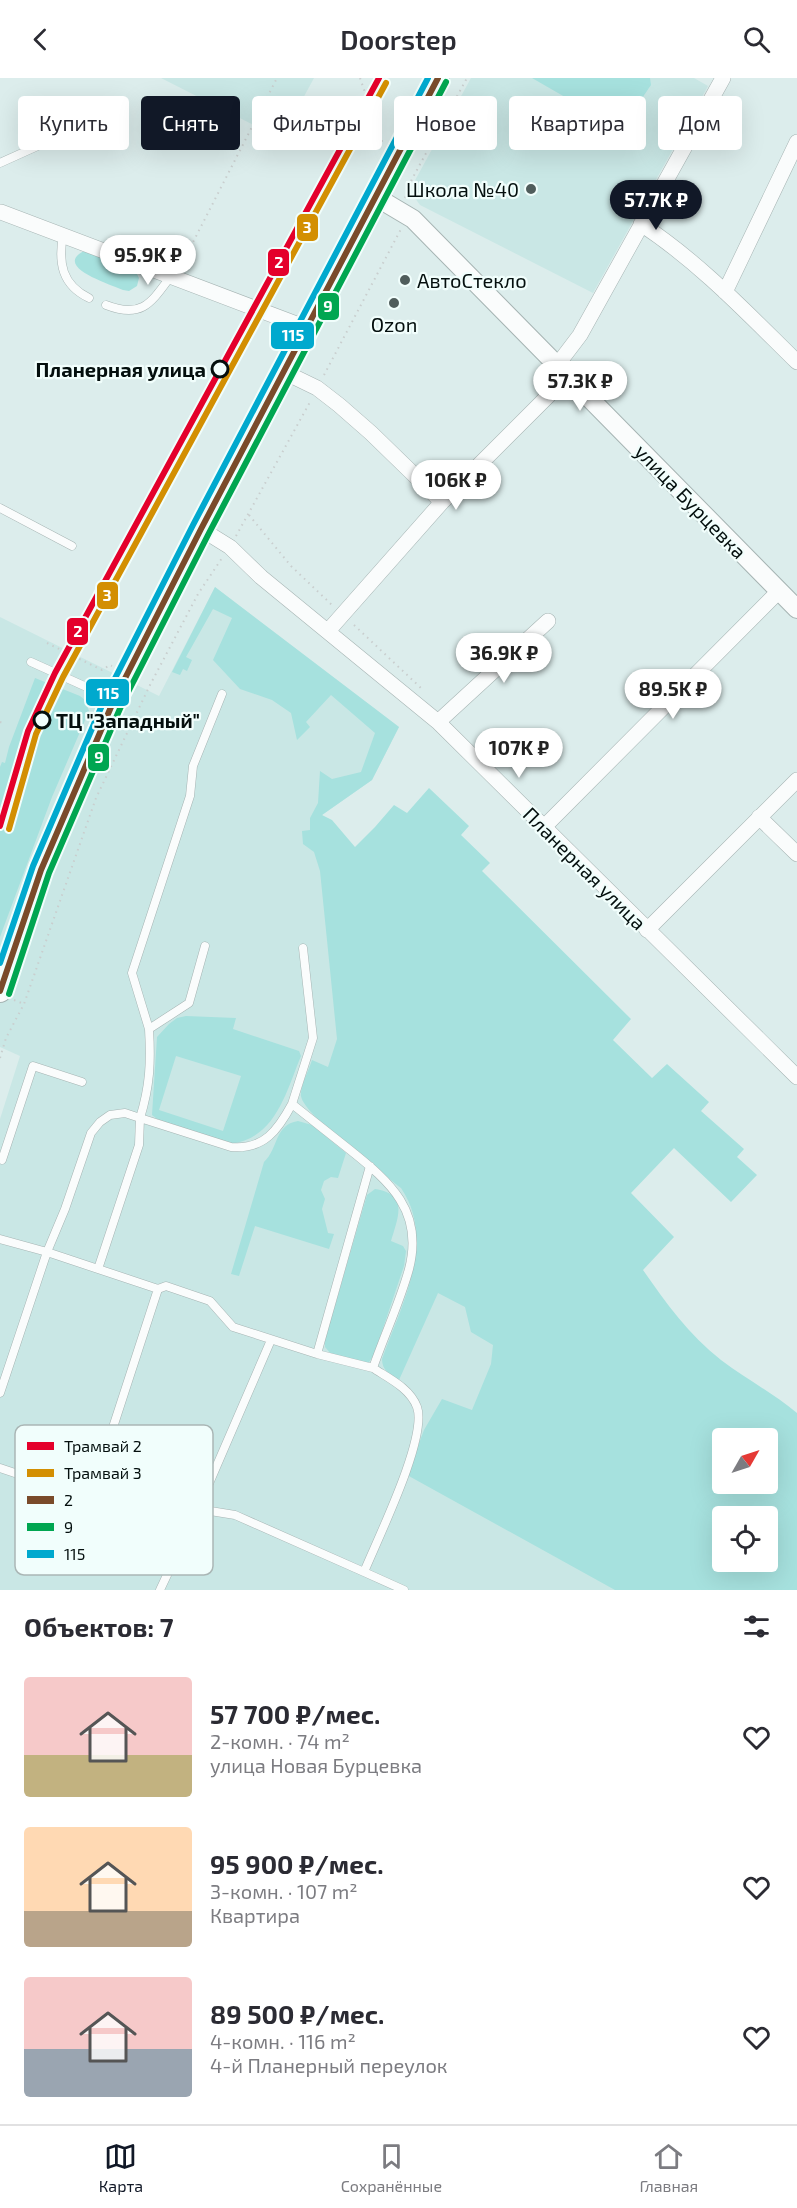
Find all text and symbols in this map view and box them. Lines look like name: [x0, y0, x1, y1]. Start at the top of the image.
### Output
icon: back: [24, 23, 57, 56]
text: Doorstep: [340, 23, 457, 55]
icon: search: [740, 23, 773, 56]
chip: Купить: [18, 96, 129, 150]
chip: Снять: [141, 96, 240, 150]
chip: Фильтры: [252, 96, 382, 150]
chip: Новое: [394, 96, 497, 150]
chip: Квартира: [509, 96, 646, 150]
chip: Дом: [658, 96, 742, 150]
place label: Школа №40: [406, 177, 519, 201]
pin: 57.7K ₽: [601, 180, 711, 231]
marker: Школа №40: [524, 182, 538, 196]
text: 57.7K ₽: [624, 187, 688, 211]
line badge: 3: [296, 213, 319, 242]
text: 3: [302, 217, 312, 236]
pin: 95.9K ₽: [93, 235, 203, 286]
text: 95.9K ₽: [114, 242, 182, 266]
line badge: 2: [267, 248, 290, 277]
text: 2: [274, 252, 284, 271]
place label: АвтоСтекло: [417, 268, 527, 292]
marker: АвтоСтекло: [398, 273, 412, 287]
line badge: 9: [317, 292, 340, 321]
text: 9: [323, 296, 333, 315]
marker: Ozon: [387, 296, 401, 310]
place label: Ozon: [371, 312, 417, 336]
line badge: 115: [270, 321, 315, 350]
text: 115: [282, 325, 304, 344]
place label: Планерная улица: [35, 357, 206, 381]
marker: Планерная улица: [211, 360, 229, 378]
pin: 57.3K ₽: [525, 361, 635, 412]
text: 57.3K ₽: [547, 368, 613, 392]
street label: улица Бурцевка: [630, 439, 752, 564]
pin: 106K ₽: [407, 460, 505, 511]
text: 106K ₽: [425, 467, 487, 491]
line badge: 3: [96, 581, 119, 610]
text: 3: [102, 585, 112, 604]
line badge: 2: [66, 617, 89, 646]
text: 2: [73, 621, 83, 640]
pin: 36.9K ₽: [449, 633, 559, 684]
text: 36.9K ₽: [470, 640, 538, 664]
pin: 89.5K ₽: [618, 669, 728, 720]
text: 89.5K ₽: [639, 676, 707, 700]
line badge: 115: [85, 678, 130, 707]
text: 115: [97, 683, 119, 702]
place label: ТЦ "Западный": [56, 708, 200, 732]
marker: ТЦ "Западный": [33, 711, 51, 729]
pin: 107K ₽: [470, 728, 568, 779]
text: 107K ₽: [489, 735, 549, 759]
line badge: 9: [87, 743, 110, 772]
text: 9: [94, 747, 104, 766]
street label: Планерная улица: [518, 802, 651, 935]
legend: [15, 1425, 213, 1575]
north arrow: [712, 1428, 778, 1494]
map controls: [712, 1428, 778, 1572]
text: Трамвай 2: [64, 1436, 142, 1455]
text: Трамвай 3: [64, 1463, 142, 1482]
text: 2: [64, 1490, 73, 1509]
button: locate: [712, 1506, 778, 1572]
text: 9: [64, 1517, 73, 1536]
text: 115: [64, 1544, 85, 1563]
icon: filters: [740, 1610, 773, 1643]
text: Объектов: 7: [24, 1611, 173, 1642]
text: 57 700 ₽/мес.: [210, 1698, 380, 1729]
icon: home: [72, 1701, 144, 1773]
icon: heart: [740, 1721, 773, 1754]
text: 2-комн. · 74 m²: [210, 1729, 350, 1753]
text: улица Новая Бурцевка: [210, 1753, 422, 1777]
text: 95 900 ₽/мес.: [210, 1848, 384, 1879]
icon: home: [72, 1851, 144, 1923]
icon: heart: [740, 1871, 773, 1904]
text: 3-комн. · 107 m²: [210, 1879, 358, 1903]
text: Квартира: [210, 1903, 300, 1927]
text: 89 500 ₽/мес.: [210, 1998, 384, 2029]
icon: home: [72, 2001, 144, 2073]
icon: heart: [740, 2021, 773, 2054]
text: 4-комн. · 116 m²: [210, 2029, 356, 2053]
text: 4-й Планерный переулок: [210, 2053, 448, 2077]
tab: Карта: [99, 2140, 143, 2195]
tab: Сохранённые: [341, 2140, 442, 2195]
tab: Главная: [640, 2140, 698, 2195]

